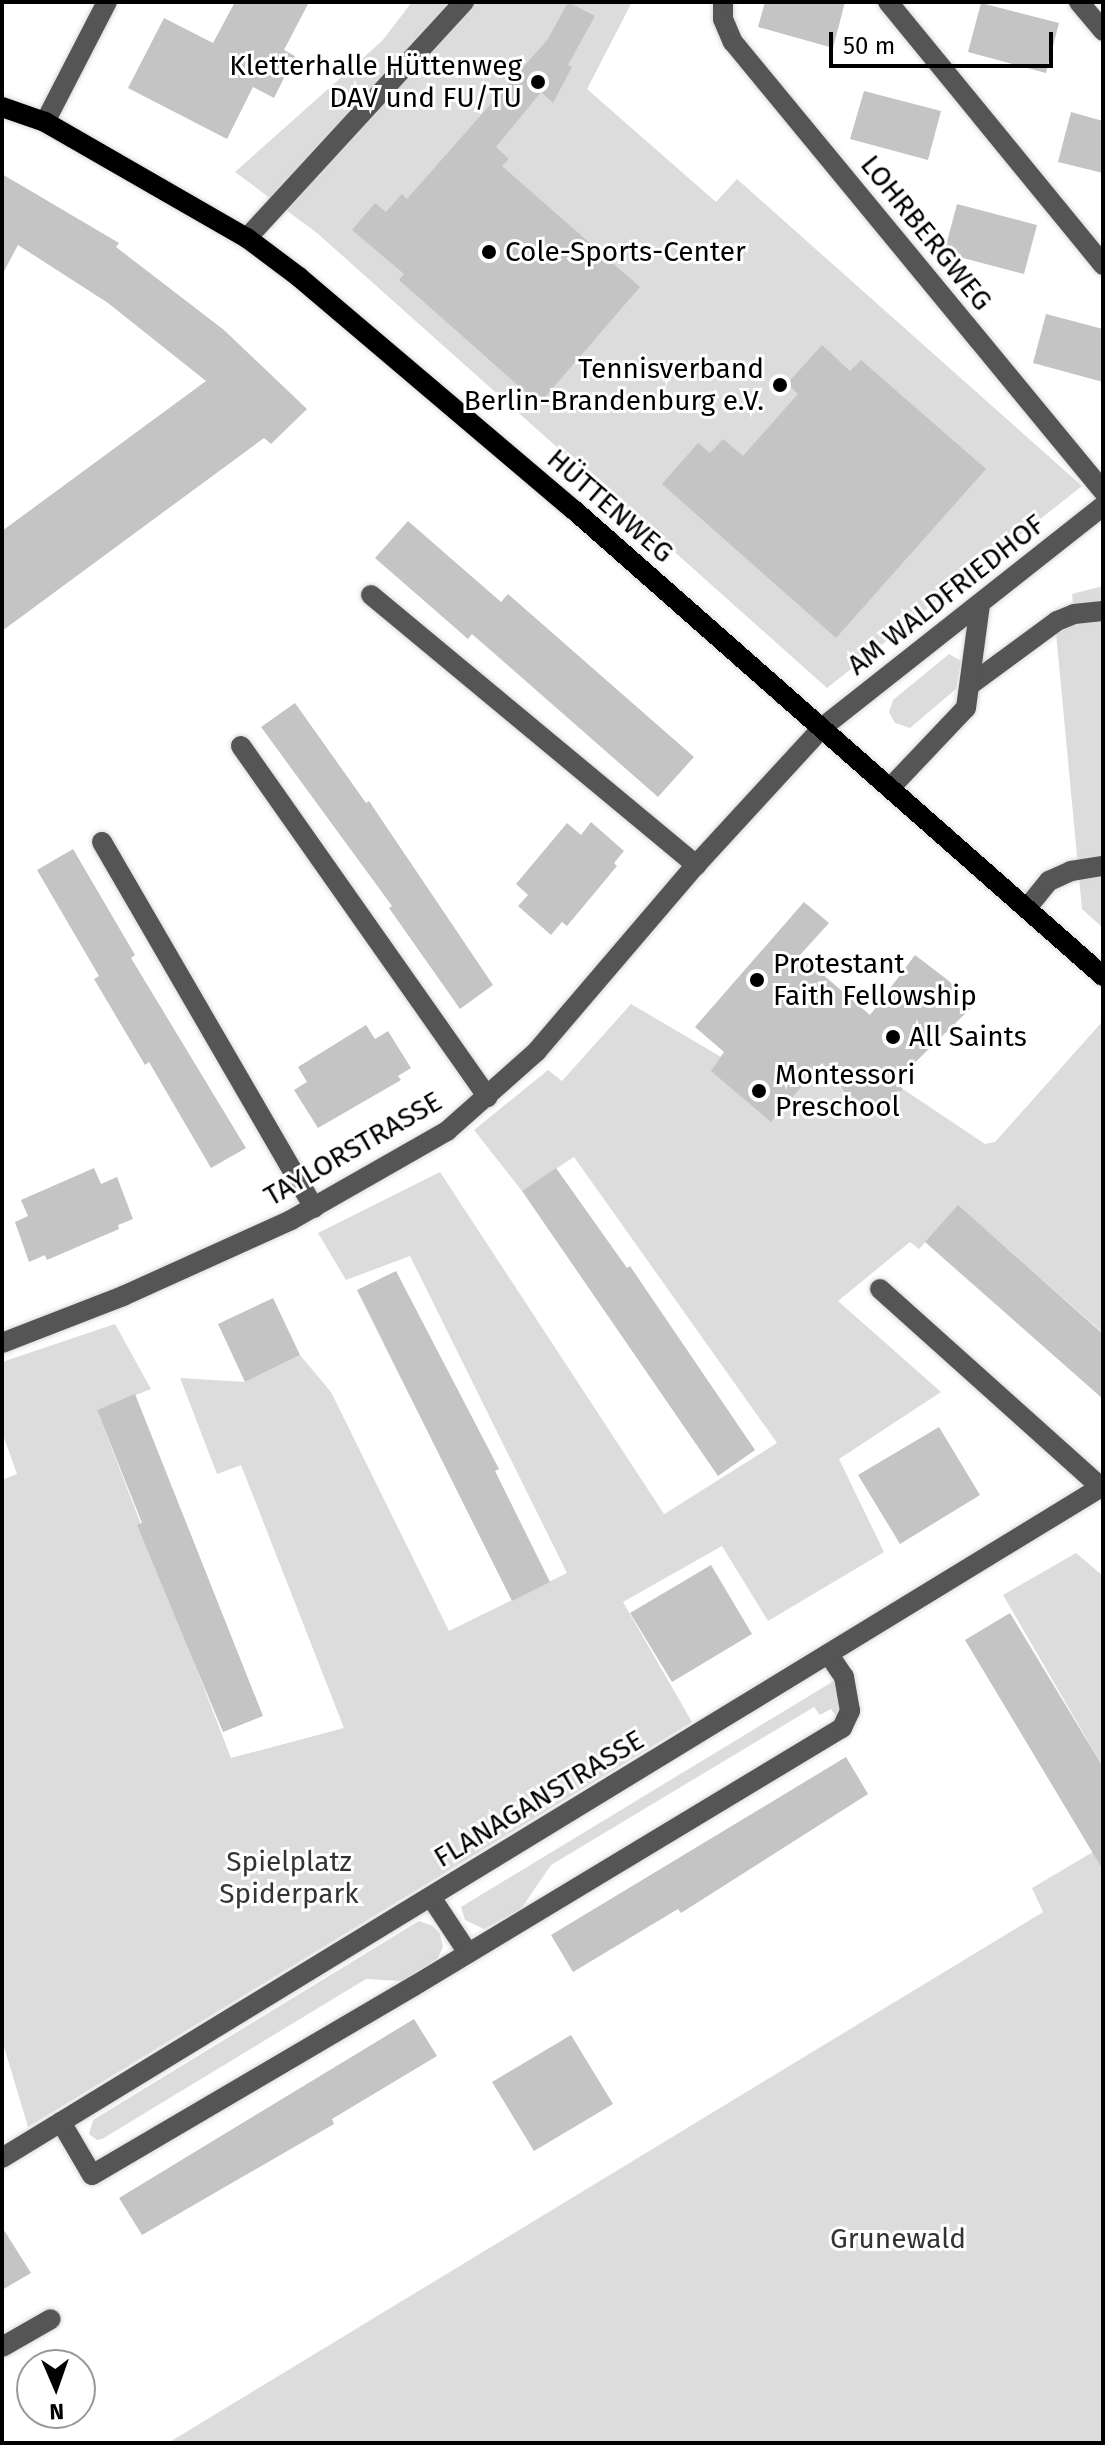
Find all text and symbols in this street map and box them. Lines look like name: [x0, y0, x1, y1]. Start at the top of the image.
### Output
scale bar: [833, 16, 1057, 66]
text: 50 m: [843, 32, 895, 60]
place label: Kletterhalle Hüttenweg DAV und FU/TU: [229, 49, 522, 115]
marker: Kletterhalle Hüttenweg DAV und FU/TU: [529, 73, 547, 91]
street label: LOHRBERGWEG: [853, 149, 999, 317]
place label: Cole-Sports-Center: [505, 235, 746, 269]
marker: Cole-Sports-Center: [480, 243, 498, 261]
place label: Tennisverband Berlin-Brandenburg e.V.: [464, 352, 764, 418]
marker: Tennisverband Berlin-Brandenburg e.V.: [771, 376, 789, 394]
street label: HÜTTENWEG: [540, 442, 680, 570]
street label: AM WALDFRIEDHOF: [841, 508, 1051, 682]
place label: Protestant Faith Fellowship: [773, 947, 977, 1013]
marker: Protestant Faith Fellowship: [748, 971, 766, 989]
place label: All Saints: [909, 1020, 1027, 1054]
marker: All Saints: [884, 1028, 902, 1046]
place label: Montessori Preschool: [775, 1058, 915, 1124]
marker: Montessori Preschool: [750, 1082, 768, 1100]
street label: TAYLORSTRASSE: [258, 1085, 448, 1213]
street label: FLANAGANSTRASSE: [428, 1723, 650, 1875]
park label: Spielplatz Spiderpark: [219, 1845, 359, 1911]
park label: Grunewald: [830, 2222, 966, 2256]
north arrow: [16, 2349, 96, 2429]
text: N: [49, 2398, 65, 2425]

